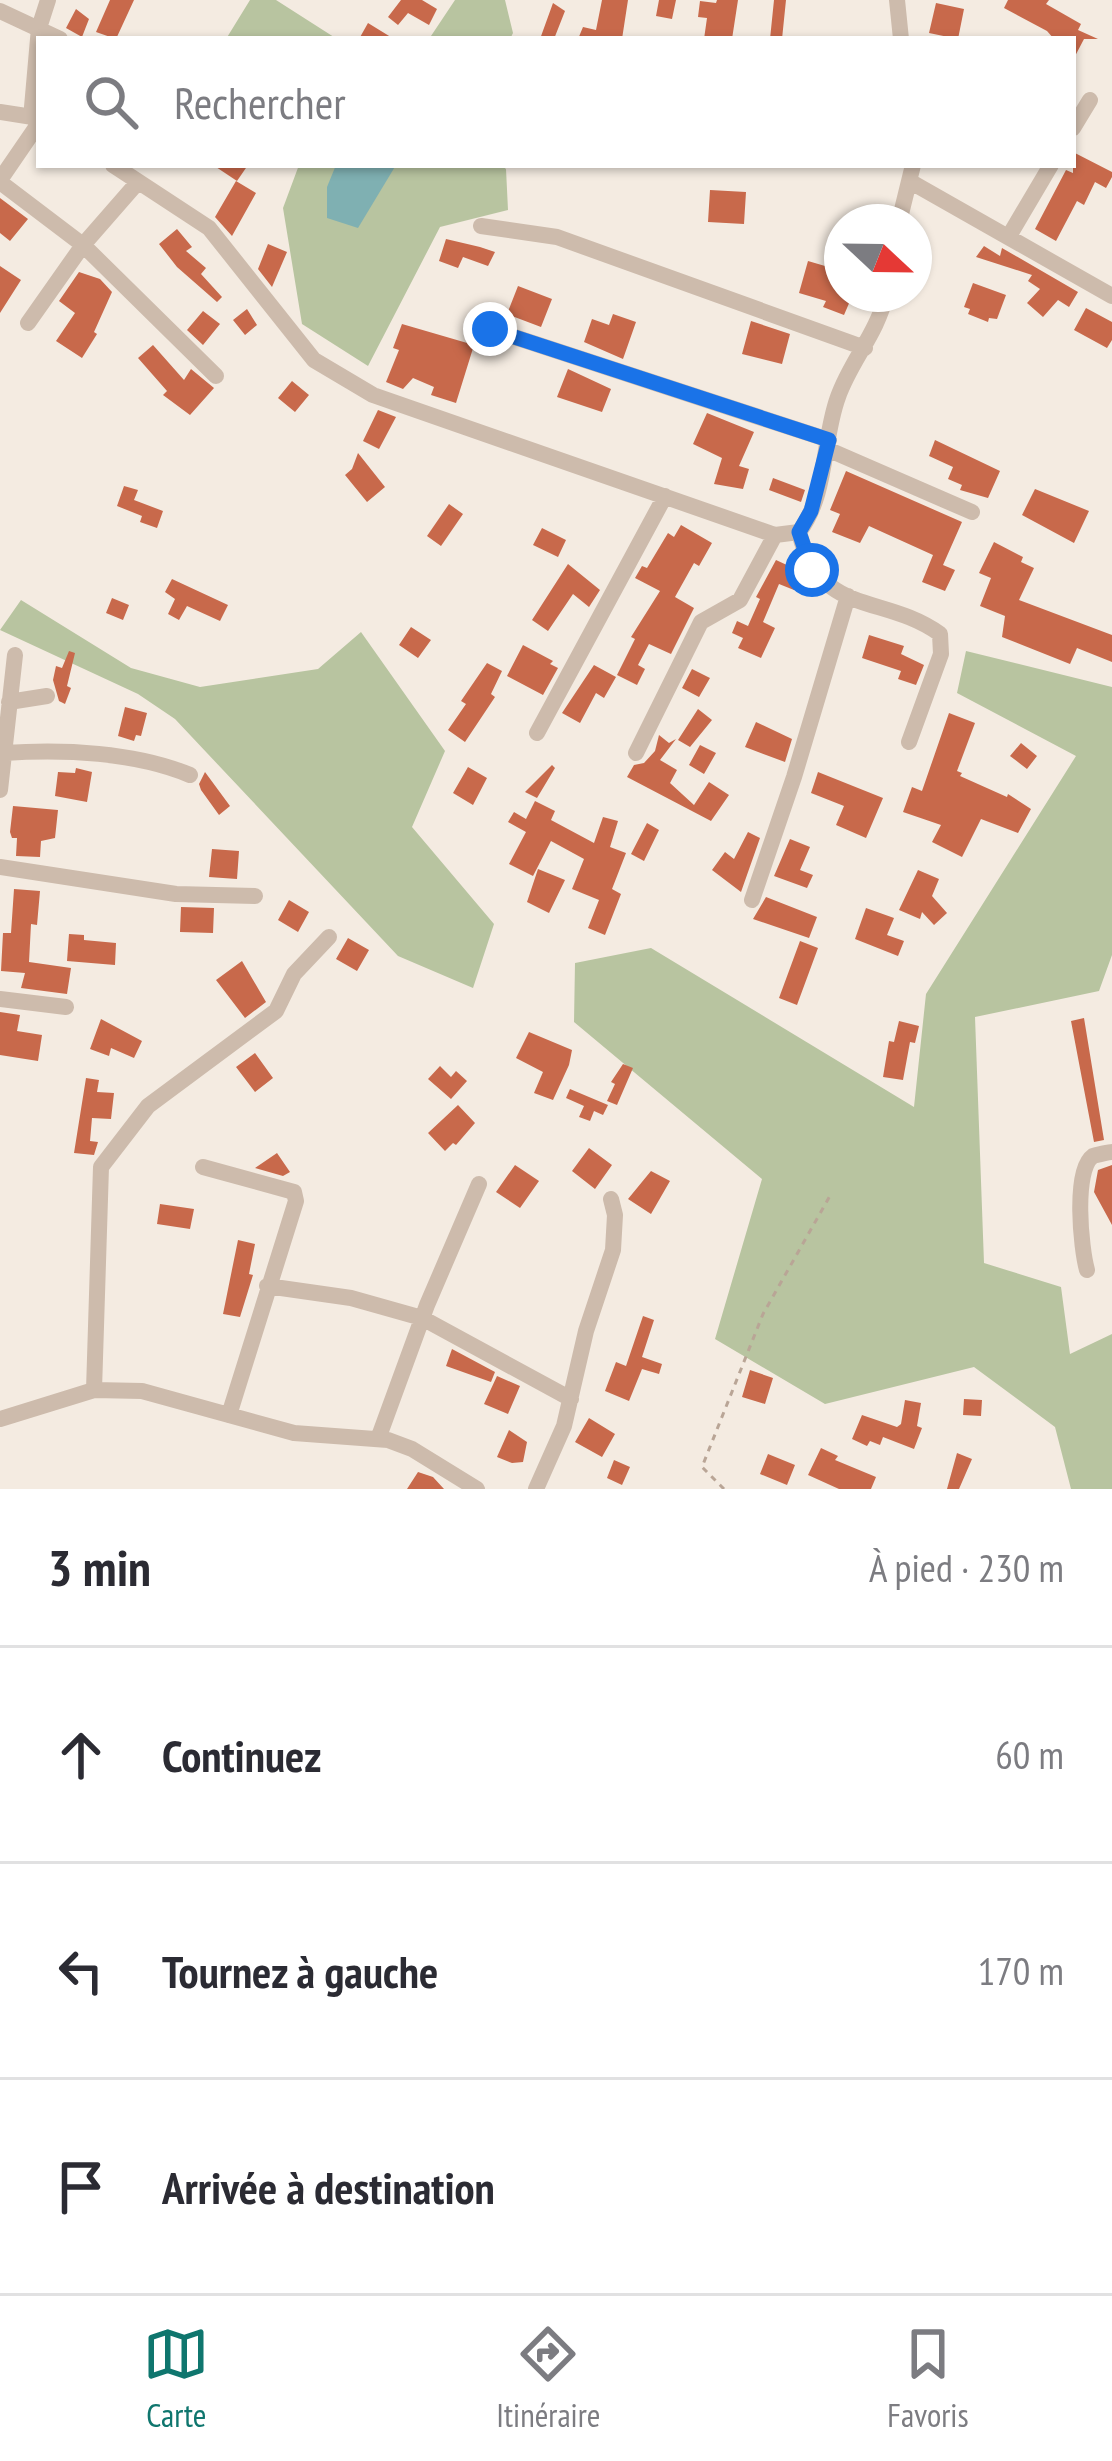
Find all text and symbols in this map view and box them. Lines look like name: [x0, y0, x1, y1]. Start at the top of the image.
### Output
search box: [36, 36, 1076, 168]
icon: search: [78, 69, 144, 135]
text: Rechercher: [174, 73, 346, 131]
north arrow: [824, 204, 932, 312]
route end: [463, 302, 517, 356]
route start: [785, 543, 839, 597]
text: 3 min: [48, 1534, 151, 1600]
text: À pied · 230 m: [869, 1542, 1064, 1593]
icon: ahead: [48, 1722, 114, 1788]
text: Continuez: [162, 1726, 321, 1784]
text: 60 m: [995, 1729, 1064, 1780]
icon: left: [48, 1938, 114, 2004]
text: Tournez à gauche: [162, 1942, 438, 2000]
text: 170 m: [978, 1945, 1064, 1996]
icon: arrive: [48, 2154, 114, 2220]
text: Arrivée à destination: [162, 2158, 495, 2216]
tab: Carte: [143, 2321, 209, 2436]
tab: Itinéraire: [496, 2321, 600, 2436]
tab: Favoris: [887, 2321, 969, 2436]

